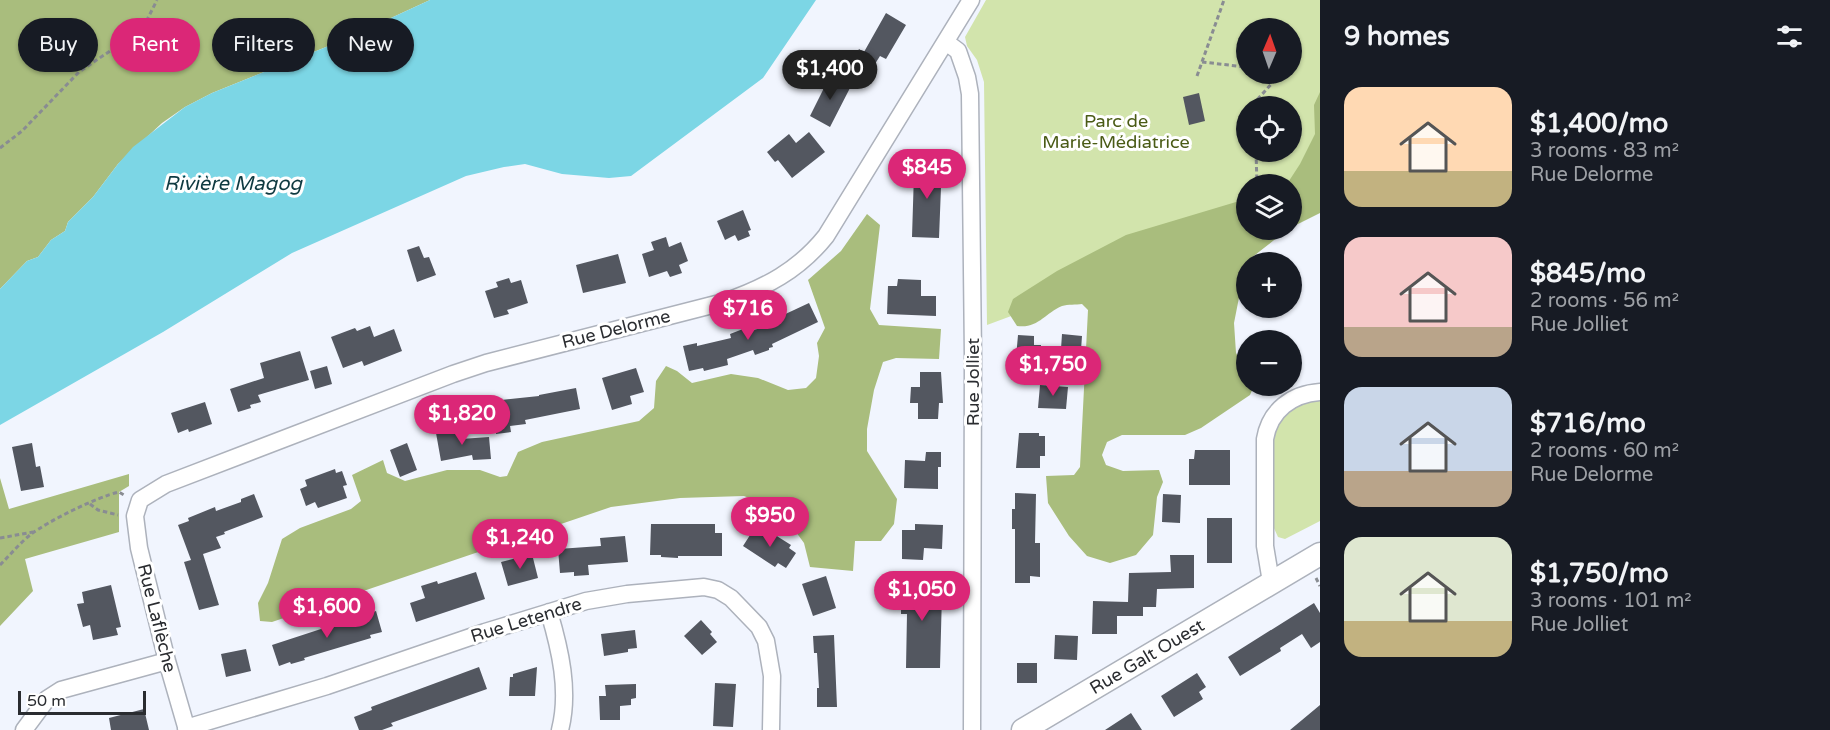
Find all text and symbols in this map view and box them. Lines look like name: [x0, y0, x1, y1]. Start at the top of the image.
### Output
chip: Buy: [18, 18, 98, 72]
chip: Rent: [110, 18, 200, 72]
chip: Filters: [212, 18, 315, 72]
chip: New: [327, 18, 414, 72]
north arrow: [1236, 18, 1302, 84]
map controls: [1236, 18, 1302, 396]
icon: filters: [1773, 20, 1806, 53]
text: 9 homes: [1344, 21, 1450, 52]
pin: $1,400: [781, 50, 879, 101]
text: $1,400: [796, 57, 864, 81]
button: locate: [1236, 96, 1302, 162]
text: $1,400/mo: [1530, 108, 1668, 139]
park label: Parc de Marie-Médiatrice: [1042, 110, 1190, 153]
icon: home: [1392, 111, 1464, 183]
text: 3 rooms · 83 m²: [1530, 139, 1679, 163]
pin: $845: [891, 149, 963, 200]
text: $845: [902, 156, 952, 180]
text: Rue Delorme: [1530, 163, 1653, 187]
water label: Rivière Magog: [164, 172, 303, 196]
button: layers: [1236, 174, 1302, 240]
button: +: [1236, 252, 1302, 318]
text: $845/mo: [1530, 258, 1646, 289]
icon: home: [1392, 261, 1464, 333]
text: 2 rooms · 56 m²: [1530, 289, 1679, 313]
pin: $716: [712, 290, 784, 341]
text: $716: [723, 297, 773, 321]
street label: Rue Delorme: [559, 305, 673, 353]
text: Rue Jolliet: [1530, 313, 1628, 337]
button: −: [1236, 330, 1302, 396]
street label: Rue Jolliet: [962, 338, 984, 426]
pin: $1,750: [1004, 346, 1102, 397]
text: $1,750: [1019, 353, 1087, 377]
pin: $1,820: [413, 395, 511, 446]
text: $1,820: [428, 402, 496, 426]
text: $716/mo: [1530, 408, 1646, 439]
icon: home: [1392, 411, 1464, 483]
text: 2 rooms · 60 m²: [1530, 439, 1679, 463]
text: Rue Delorme: [1530, 463, 1653, 487]
pin: $950: [734, 497, 806, 548]
text: $950: [745, 504, 795, 528]
pin: $1,240: [471, 519, 569, 570]
text: $1,240: [486, 526, 554, 550]
text: $1,750/mo: [1530, 558, 1669, 589]
street label: Rue Laflèche: [133, 561, 181, 675]
icon: home: [1392, 561, 1464, 633]
pin: $1,050: [873, 571, 971, 622]
text: $1,050: [888, 578, 956, 602]
pin: $1,600: [278, 588, 376, 639]
text: 3 rooms · 101 m²: [1530, 589, 1692, 613]
street label: Rue Letendre: [468, 593, 584, 647]
text: $1,600: [293, 595, 361, 619]
text: Rue Jolliet: [1530, 613, 1628, 637]
street label: Rue Galt Ouest: [1086, 614, 1208, 699]
scale bar: [18, 688, 146, 716]
text: 50 m: [27, 691, 66, 711]

